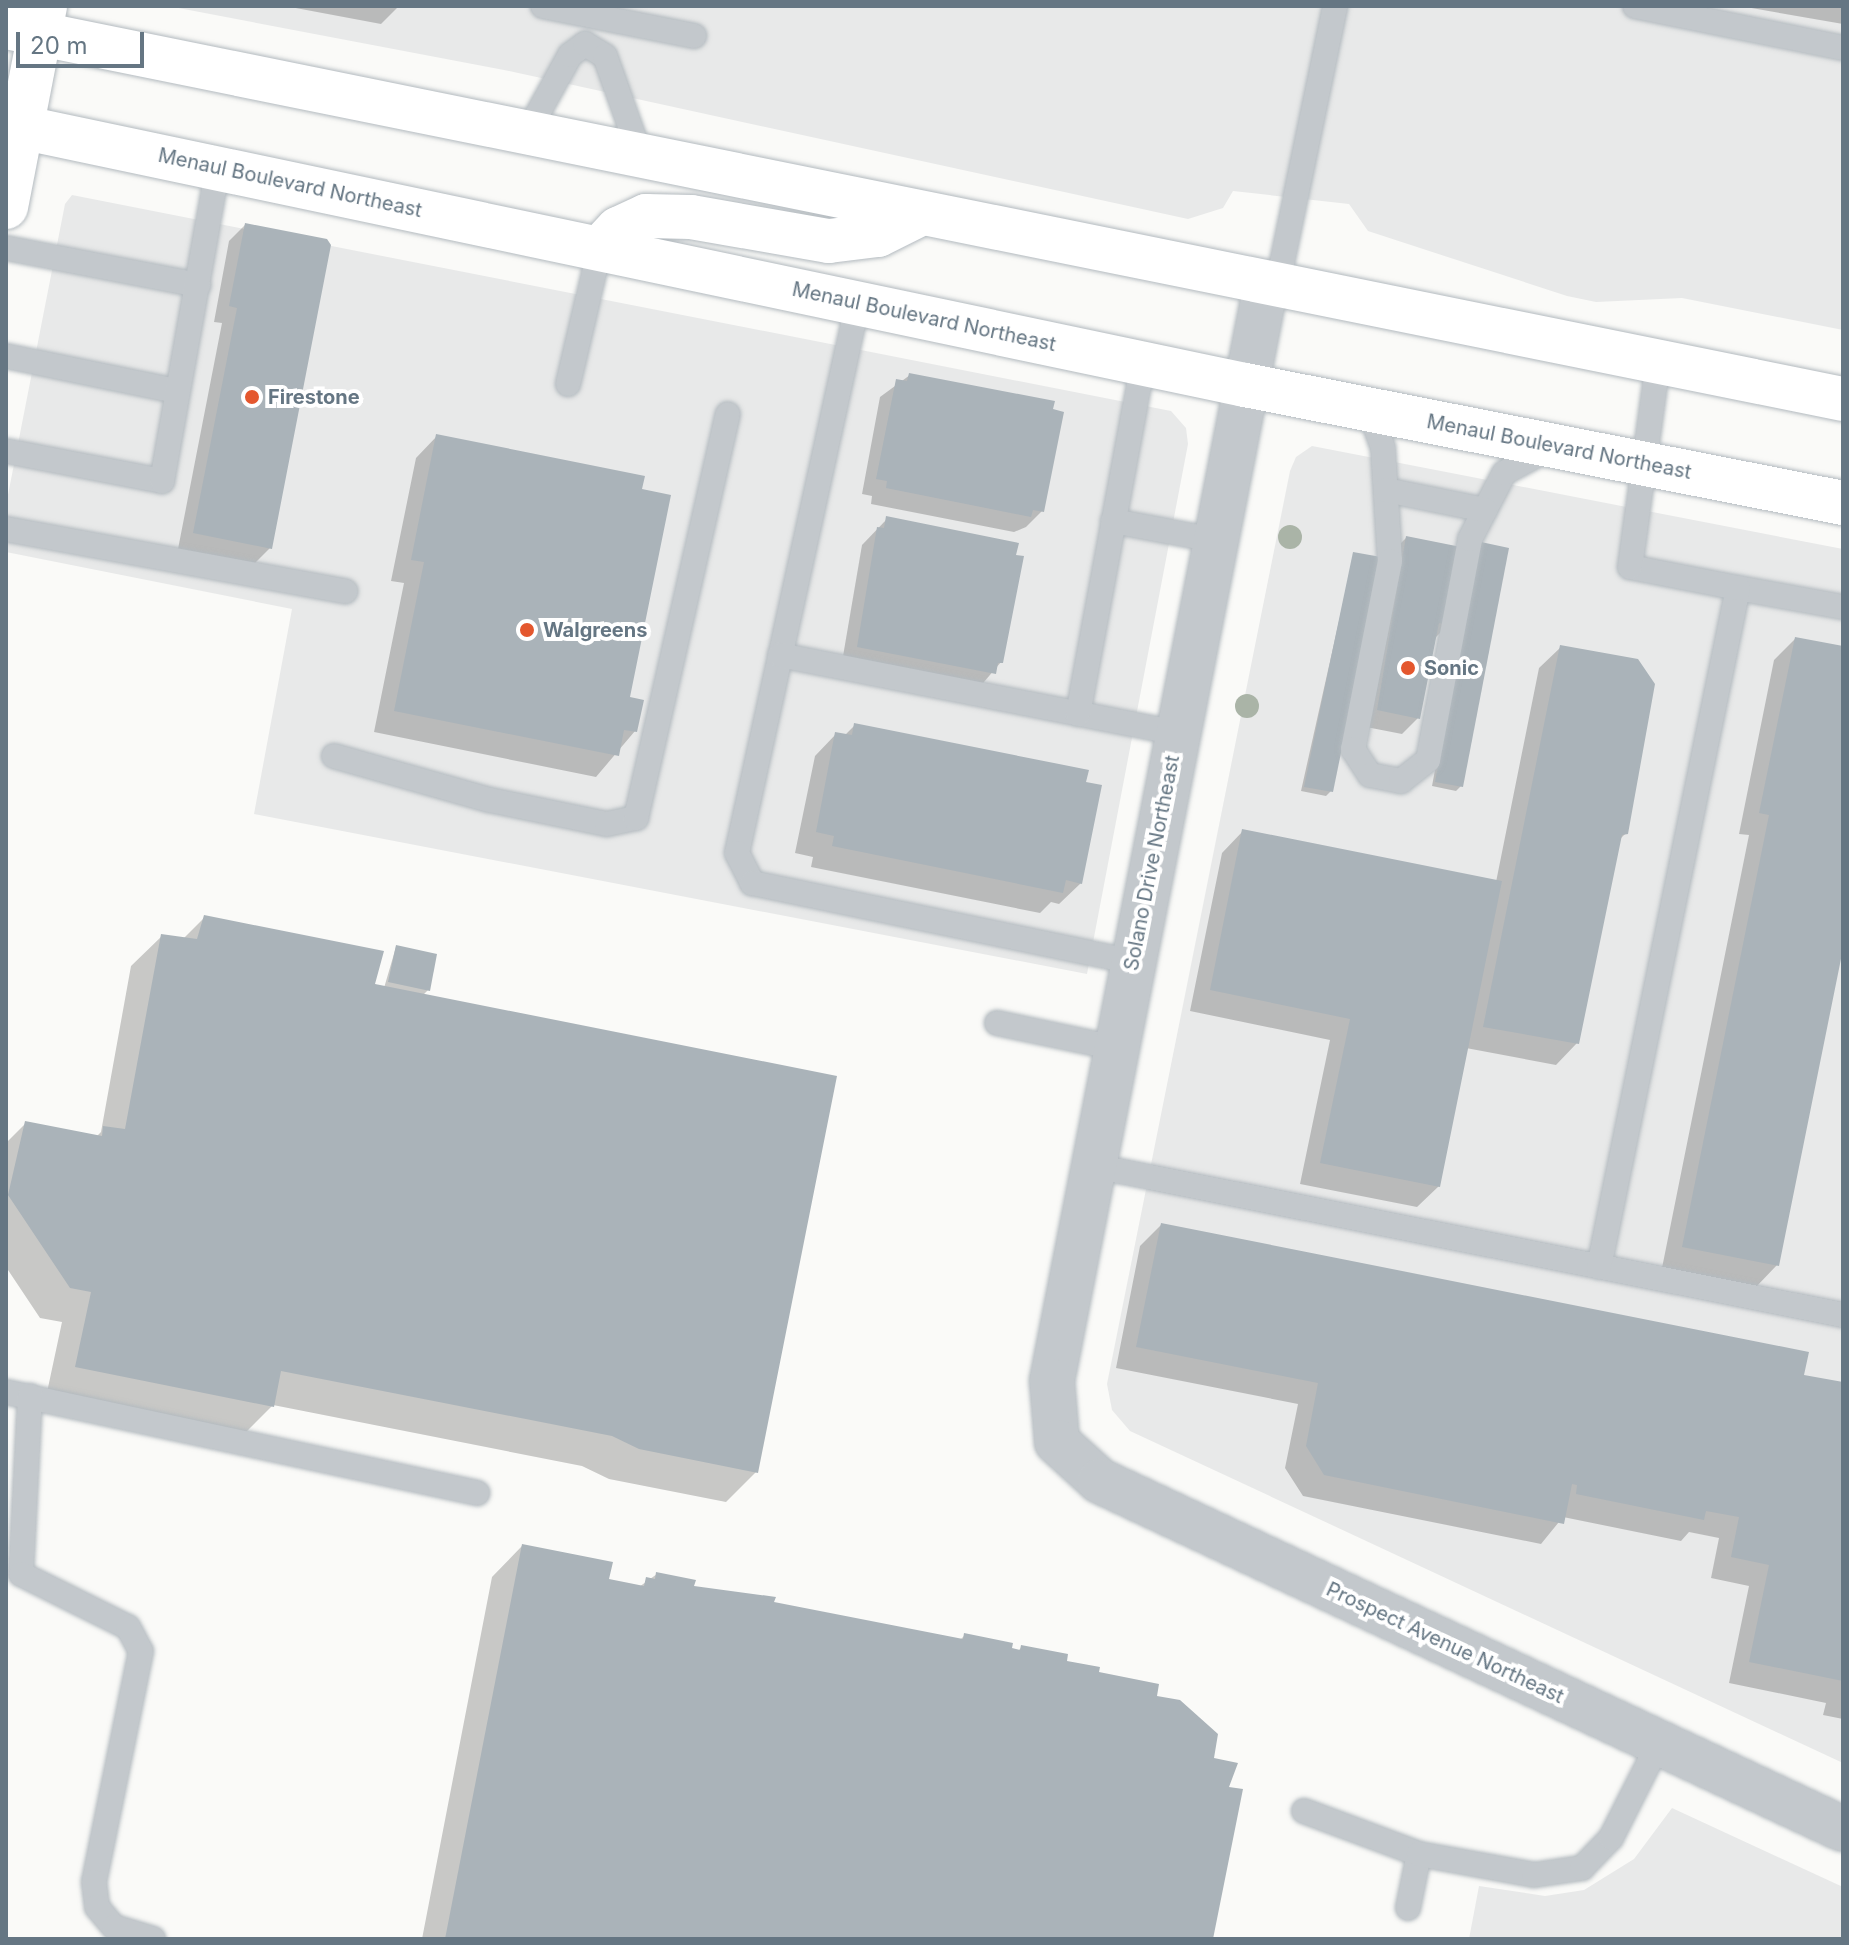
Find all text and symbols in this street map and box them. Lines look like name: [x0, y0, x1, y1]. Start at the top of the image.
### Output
scale bar: [20, 16, 148, 66]
text: 20 m: [30, 31, 88, 60]
street label: Menaul Boulevard Northeast: [156, 143, 424, 223]
street label: Menaul Boulevard Northeast: [790, 277, 1058, 357]
place label: Firestone: [268, 385, 360, 409]
marker: Firestone: [243, 388, 261, 406]
street label: Menaul Boulevard Northeast: [1425, 410, 1693, 484]
place label: Walgreens: [543, 618, 647, 642]
marker: Walgreens: [518, 621, 536, 639]
place label: Sonic: [1424, 656, 1479, 680]
marker: Sonic: [1399, 659, 1417, 677]
street label: Solano Drive Northeast: [1119, 753, 1185, 973]
street label: Prospect Avenue Northeast: [1322, 1577, 1568, 1709]

